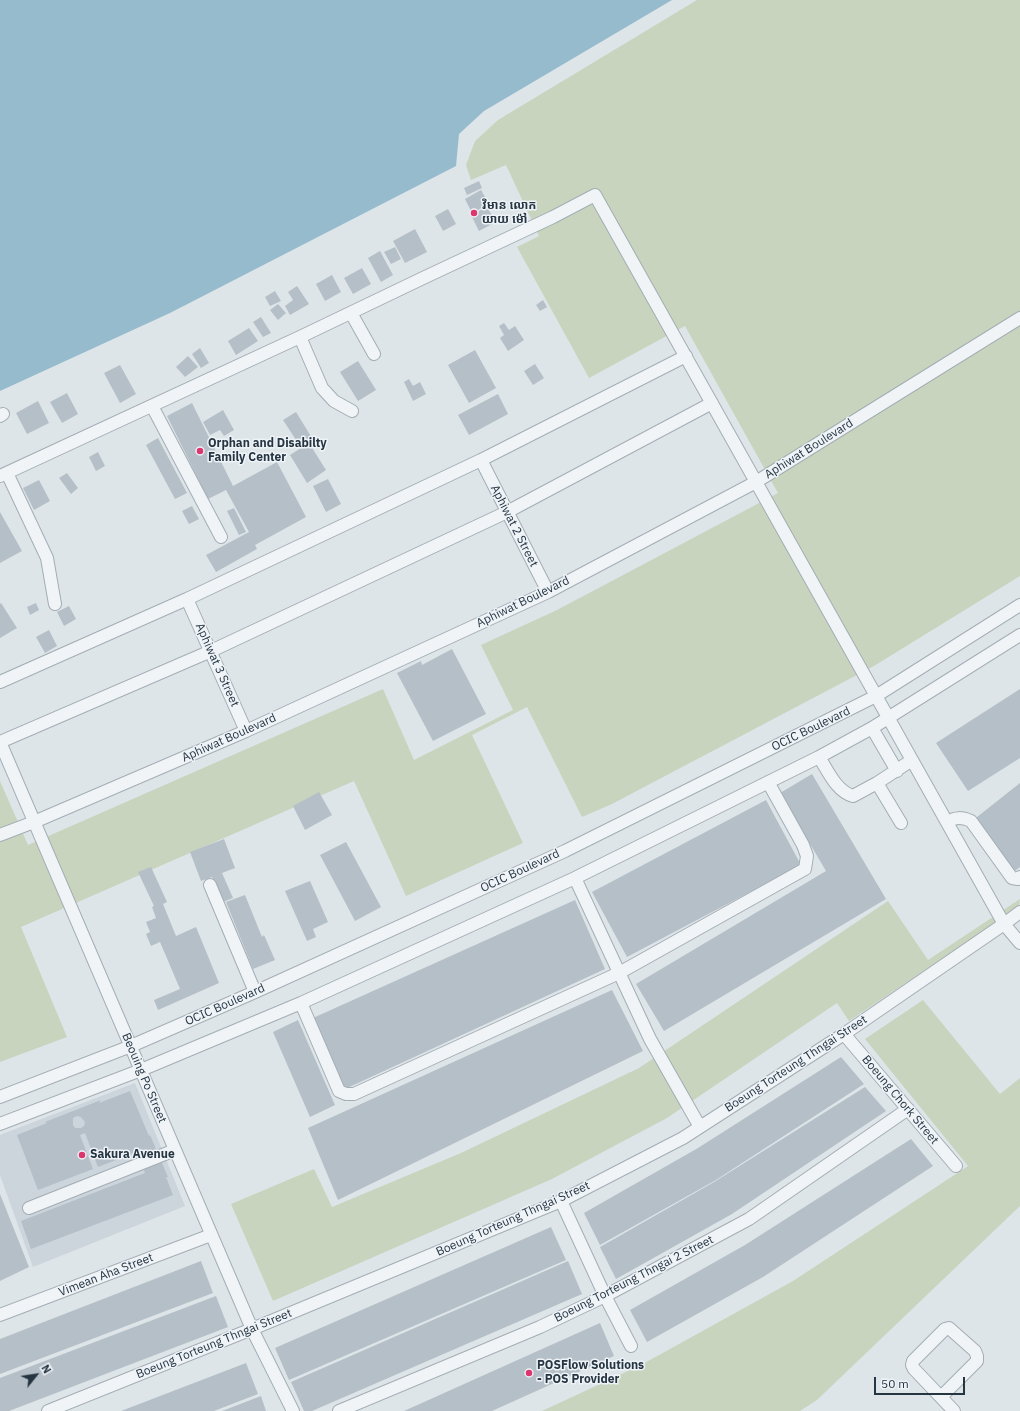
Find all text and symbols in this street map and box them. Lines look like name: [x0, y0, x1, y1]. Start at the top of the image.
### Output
place label: វិមាន លោក យាយ ម៉ៅ: [482, 199, 536, 227]
marker: វិមាន លោក យាយ ម៉ៅ: [469, 208, 479, 218]
street label: Aphiwat Boulevard: [762, 416, 856, 482]
place label: Orphan and Disabilty Family Center: [208, 437, 327, 465]
marker: Orphan and Disabilty Family Center: [195, 446, 205, 456]
street label: Aphiwat 2 Street: [487, 483, 541, 569]
street label: Aphiwat Boulevard: [474, 573, 572, 631]
street label: Aphiwat 3 Street: [192, 621, 242, 709]
street label: OCIC Boulevard: [769, 704, 853, 754]
street label: Aphiwat Boulevard: [180, 711, 278, 765]
street label: OCIC Boulevard: [478, 846, 562, 896]
street label: OCIC Boulevard: [183, 981, 267, 1029]
street label: Boeung Torteung Thngai Street: [722, 1013, 870, 1115]
street label: Beouing Po Street: [119, 1031, 169, 1125]
street label: Boeung Chork Street: [859, 1053, 941, 1147]
place label: Sakura Avenue: [90, 1148, 175, 1162]
marker: Sakura Avenue: [77, 1150, 87, 1160]
street label: Boeung Torteung Thngai Street: [434, 1179, 592, 1259]
street label: Boeung Torteung Thngai 2 Street: [552, 1232, 716, 1326]
street label: Vimean Aha Street: [57, 1250, 155, 1300]
street label: Boeung Torteung Thngai Street: [134, 1306, 294, 1382]
north arrow: [16, 1355, 56, 1395]
place label: POSFlow Solutions - POS Provider: [537, 1359, 644, 1387]
text: N: [38, 1362, 54, 1376]
marker: POSFlow Solutions - POS Provider: [524, 1368, 534, 1378]
scale bar: [876, 1369, 967, 1395]
text: 50 m: [881, 1376, 909, 1391]

